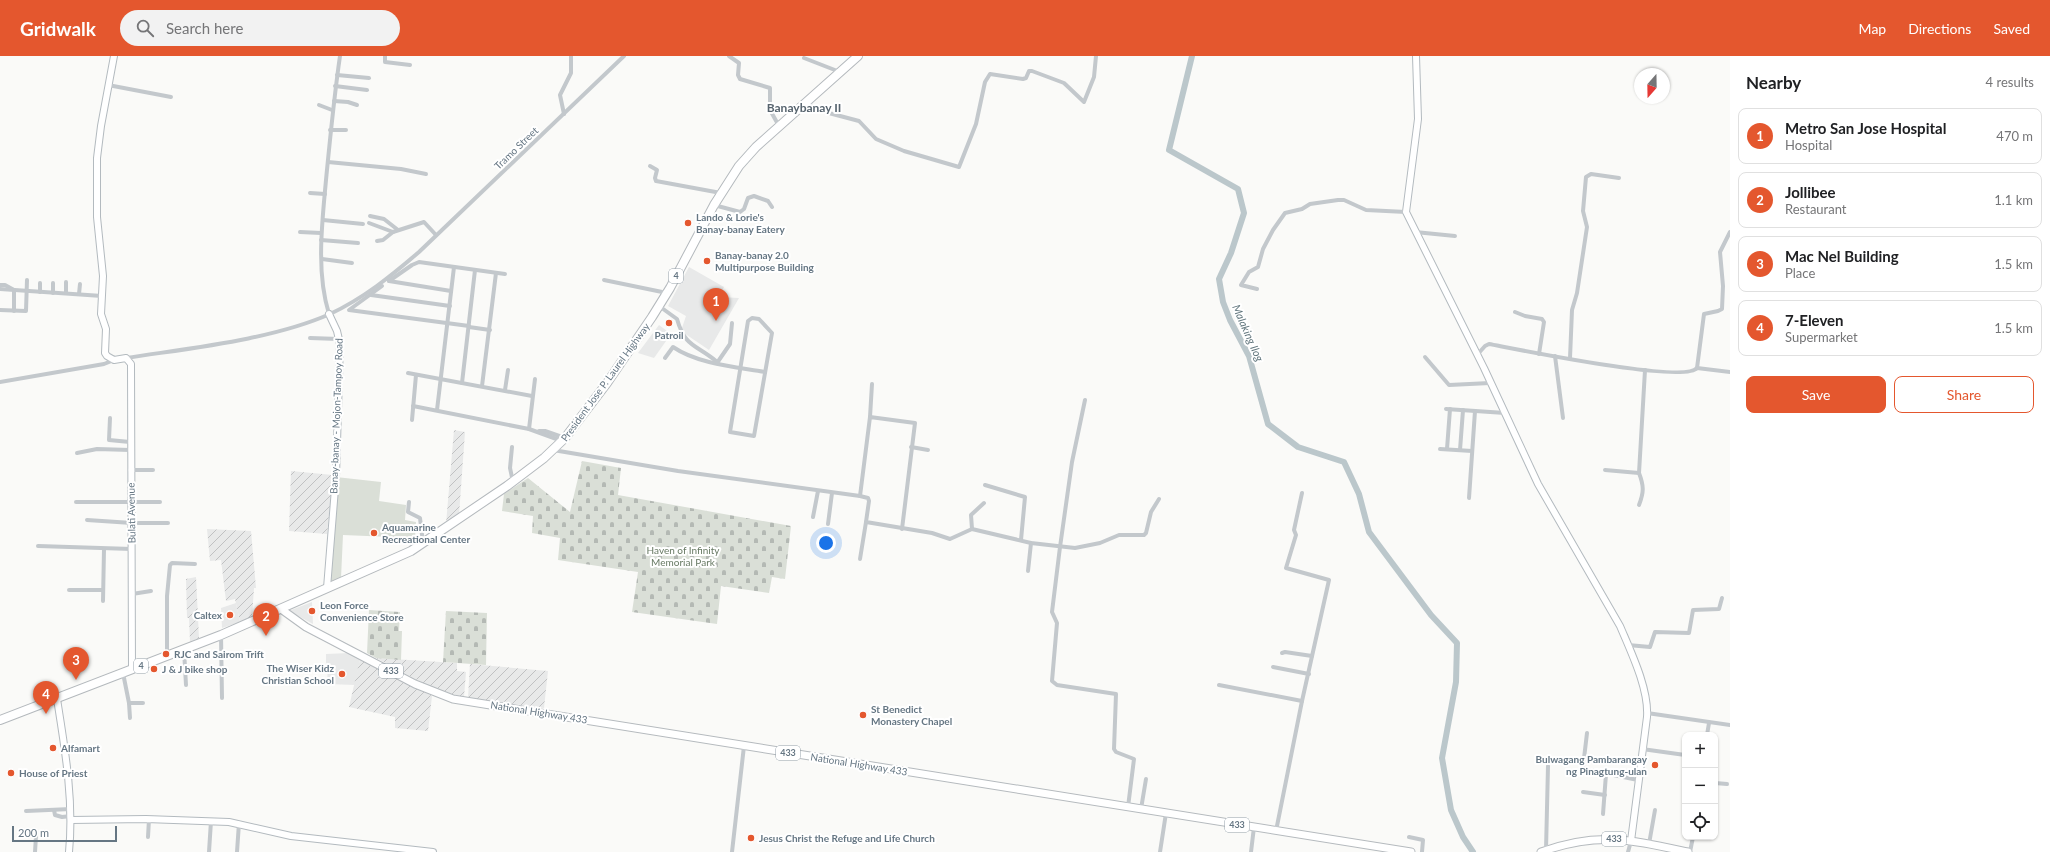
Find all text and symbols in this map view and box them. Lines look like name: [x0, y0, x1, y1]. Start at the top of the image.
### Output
search box: [120, 10, 400, 46]
text: Gridwalk: [20, 17, 96, 40]
icon: search: [134, 17, 156, 39]
text: Search here: [166, 19, 243, 37]
text: Map: [1859, 20, 1886, 37]
text: Directions: [1908, 20, 1971, 37]
text: Saved: [1993, 20, 2030, 37]
north arrow: [1634, 68, 1670, 104]
text: Nearby: [1746, 72, 1801, 93]
text: 4 results: [1986, 74, 2034, 90]
district label: Banaybanay II: [767, 100, 841, 115]
text: Metro San Jose Hospital: [1785, 119, 1946, 137]
street label: Tramo Street: [492, 124, 541, 172]
text: 1: [1756, 128, 1764, 144]
text: 470 m: [1996, 128, 2033, 144]
text: Hospital: [1785, 137, 1832, 153]
text: Jollibee: [1785, 183, 1836, 201]
text: 2: [1756, 192, 1764, 208]
text: 1.1 km: [1994, 192, 2033, 208]
text: Restaurant: [1785, 201, 1847, 217]
place label: Lando & Lorie's Banay-banay Eatery: [696, 211, 785, 235]
marker: Lando & Lorie's Banay-banay Eatery: [683, 218, 693, 228]
text: Mac Nel Building: [1785, 247, 1899, 265]
place label: Banay-banay 2.0 Multipurpose Building: [715, 249, 815, 273]
marker: Banay-banay 2.0 Multipurpose Building: [702, 256, 712, 266]
text: 3: [1756, 256, 1764, 272]
text: 1.5 km: [1994, 256, 2033, 272]
text: Place: [1785, 265, 1815, 281]
road number: 4: [669, 269, 683, 283]
pin: 1: [703, 288, 729, 321]
water label: Malaking Ilog: [1230, 302, 1267, 364]
text: 7-Eleven: [1785, 311, 1844, 329]
marker: Patroil: [664, 318, 674, 328]
street label: President Jose P. Laurel Highway: [558, 320, 652, 443]
text: 4: [1756, 320, 1764, 336]
text: 1.5 km: [1994, 320, 2033, 336]
place label: Patroil: [654, 329, 684, 341]
text: Supermarket: [1785, 329, 1858, 345]
street label: Banay-banay - Mojon-Tampoy Road: [327, 338, 345, 494]
button: Save: [1746, 376, 1886, 413]
button: Share: [1894, 376, 2034, 413]
street label: Bulati Avenue: [124, 483, 138, 543]
place label: Aquamarine Recreational Center: [381, 521, 470, 545]
marker: Aquamarine Recreational Center: [369, 528, 379, 538]
your location: [816, 533, 836, 553]
park label: Haven of Infinity Memorial Park: [647, 544, 720, 568]
place label: Leon Force Convenience Store: [320, 599, 404, 623]
pin: 2: [253, 603, 279, 636]
marker: Leon Force Convenience Store: [307, 606, 317, 616]
place label: Caltex: [194, 609, 223, 621]
marker: Caltex: [225, 610, 235, 620]
pin: 3: [63, 647, 89, 680]
place label: RJC and Sairom Trift: [174, 648, 265, 660]
marker: RJC and Sairom Trift: [161, 649, 171, 659]
road number: 4: [134, 659, 148, 673]
place label: The Wiser Kidz Christian School: [262, 662, 334, 686]
place label: J & J bike shop: [162, 663, 228, 675]
marker: J & J bike shop: [149, 664, 159, 674]
road number: 433: [379, 664, 403, 678]
marker: The Wiser Kidz Christian School: [337, 669, 347, 679]
pin: 4: [33, 681, 59, 714]
street label: National Highway 433: [490, 698, 588, 726]
place label: St Benedict Monastery Chapel: [871, 703, 952, 727]
marker: St Benedict Monastery Chapel: [858, 710, 868, 720]
map controls: [1682, 732, 1718, 840]
button: +: [1682, 732, 1718, 768]
place label: Alfamart: [60, 742, 100, 754]
marker: Alfamart: [48, 743, 58, 753]
road number: 433: [776, 746, 800, 760]
street label: National Highway 433: [810, 750, 908, 778]
place label: Bulwagang Pambarangay ng Pinagtung-ulan: [1536, 753, 1648, 777]
marker: Bulwagang Pambarangay ng Pinagtung-ulan: [1650, 760, 1660, 770]
place label: House of Priest: [19, 767, 88, 779]
marker: House of Priest: [6, 768, 16, 778]
button: −: [1682, 768, 1718, 804]
button: locate: [1682, 804, 1718, 840]
road number: 433: [1225, 818, 1249, 832]
scale bar: [12, 824, 117, 843]
text: 200 m: [18, 826, 49, 839]
place label: Jesus Christ the Refuge and Life Church: [759, 832, 935, 844]
road number: 433: [1602, 832, 1626, 846]
marker: Jesus Christ the Refuge and Life Church: [746, 833, 756, 843]

